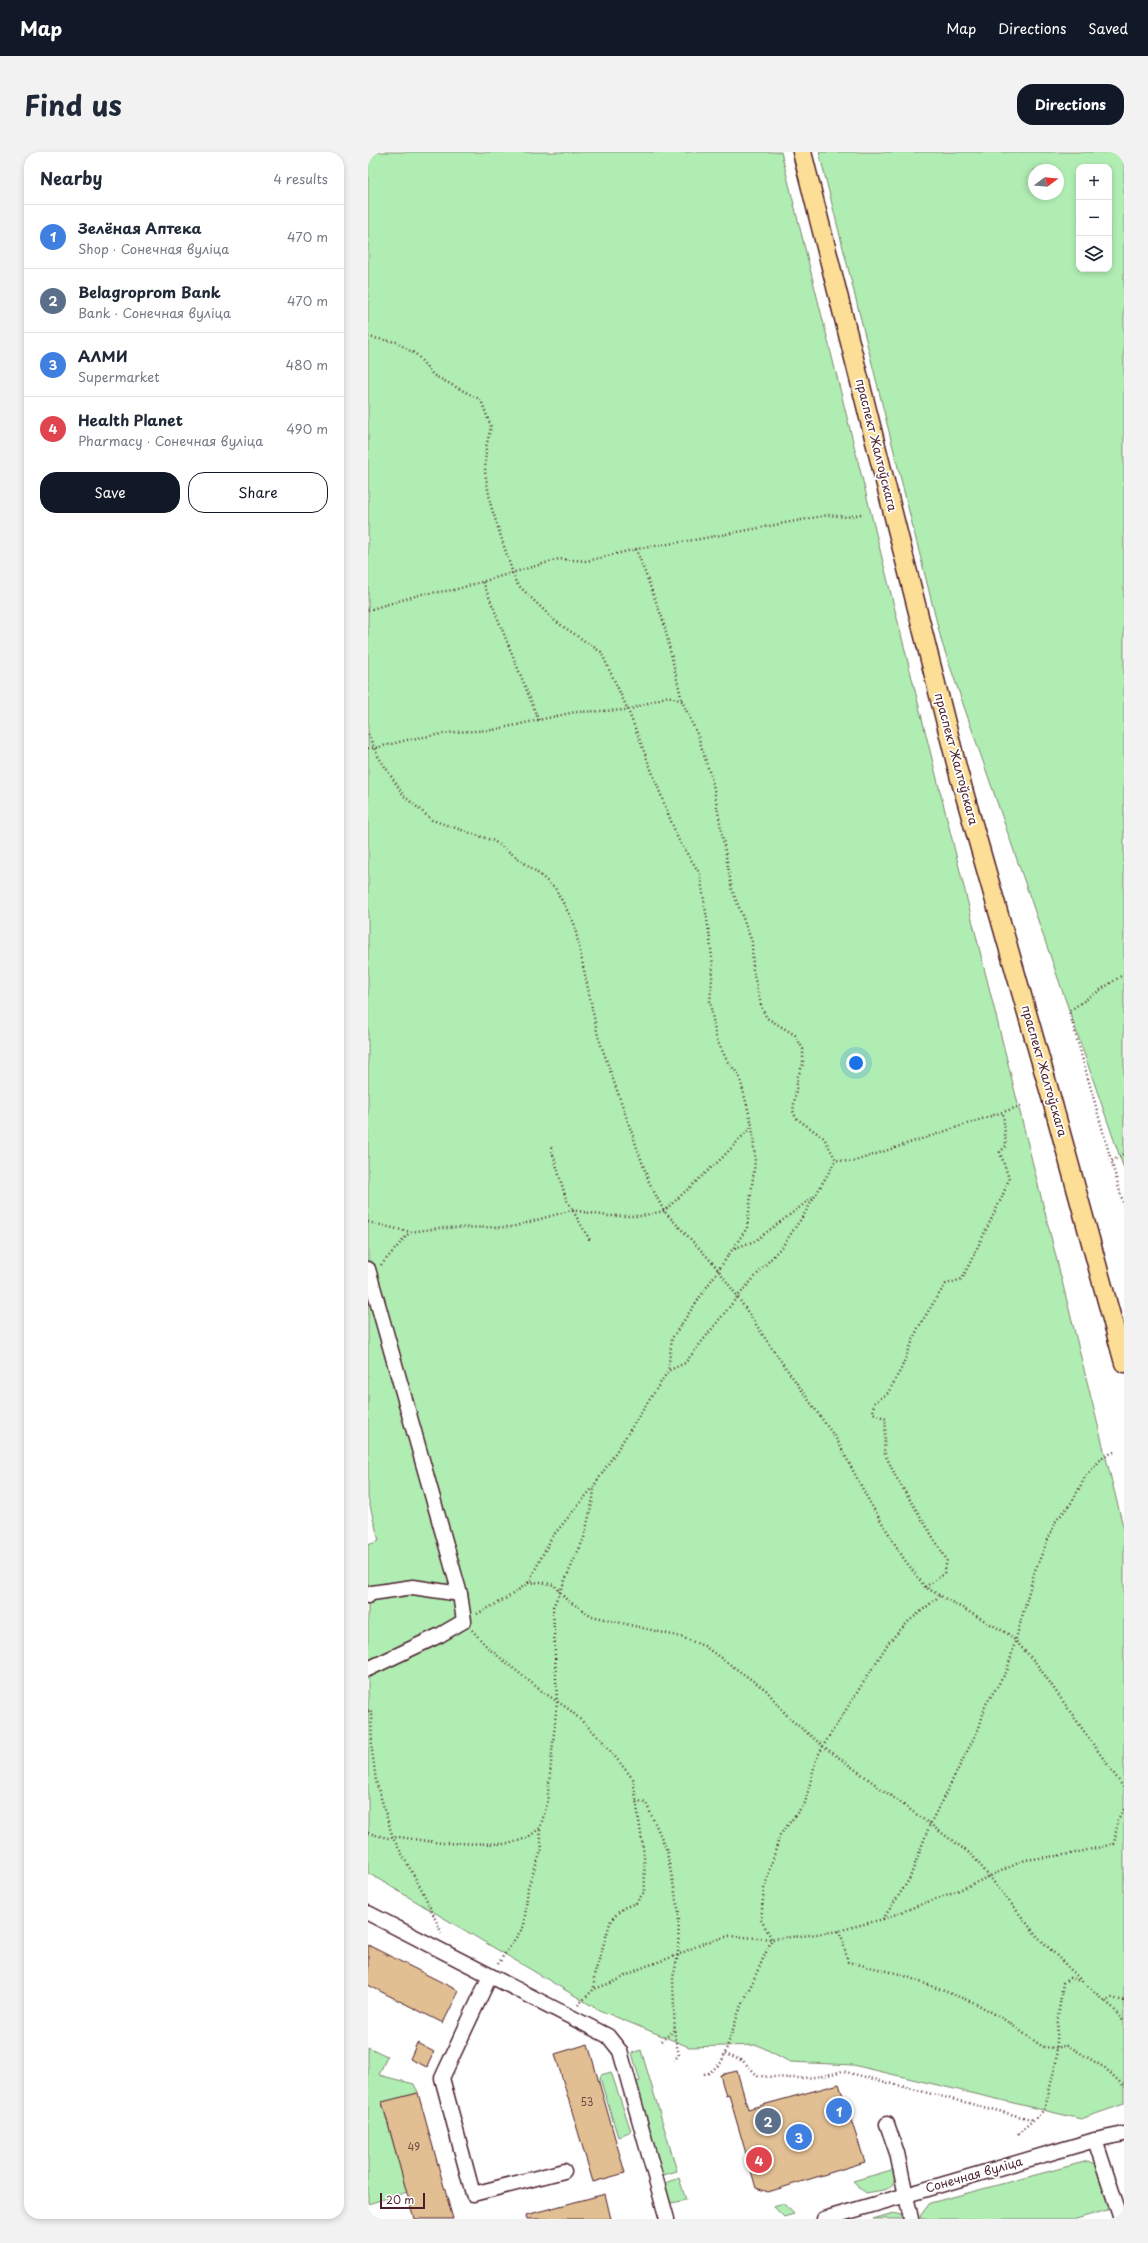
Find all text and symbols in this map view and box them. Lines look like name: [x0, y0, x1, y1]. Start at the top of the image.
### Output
text: Map: [20, 14, 62, 42]
text: Map: [946, 18, 976, 39]
text: Directions: [998, 18, 1066, 39]
text: Saved: [1088, 18, 1128, 39]
text: Find us: [24, 83, 122, 126]
button: Directions: [1017, 84, 1124, 125]
north arrow: [1028, 164, 1064, 200]
map controls: [1076, 164, 1112, 272]
button: +: [1076, 164, 1112, 200]
text: Nearby: [40, 165, 102, 191]
text: 4 results: [274, 169, 328, 188]
button: −: [1076, 200, 1112, 236]
text: Зелёная Аптека: [78, 216, 202, 239]
text: 1: [50, 227, 56, 246]
text: 470 m: [287, 227, 328, 246]
button: layers: [1076, 236, 1112, 272]
text: Shop · Сонечная вуліца: [78, 239, 229, 258]
text: Belagroprom Bank: [78, 280, 221, 303]
text: 2: [48, 291, 58, 310]
text: 470 m: [287, 291, 328, 310]
text: Bank · Сонечная вуліца: [78, 303, 231, 322]
text: АЛМИ: [78, 344, 128, 367]
text: 3: [49, 355, 57, 374]
text: 480 m: [286, 355, 328, 374]
text: Supermarket: [78, 367, 160, 386]
street label: праспект Жалтоўскага: [852, 376, 902, 513]
text: Health Planet: [78, 408, 183, 431]
text: 4: [49, 419, 57, 438]
text: 490 m: [286, 419, 328, 438]
text: Pharmacy · Сонечная вуліца: [78, 431, 263, 450]
button: Save: [40, 472, 180, 513]
button: Share: [188, 472, 328, 513]
street label: праспект Жалтоўскага: [931, 691, 983, 827]
street label: праспект Жалтоўскага: [1018, 1003, 1073, 1139]
your location: [846, 1053, 866, 1073]
house number: 53: [581, 2094, 593, 2109]
pin: 1: [826, 2096, 852, 2126]
pin: 2: [755, 2106, 781, 2136]
pin: 3: [786, 2122, 812, 2152]
house number: 49: [408, 2139, 420, 2154]
pin: 4: [746, 2145, 772, 2175]
street label: Сонечная вуліца: [923, 2151, 1025, 2196]
scale bar: [380, 2191, 425, 2210]
text: 20 m: [386, 2191, 414, 2208]

